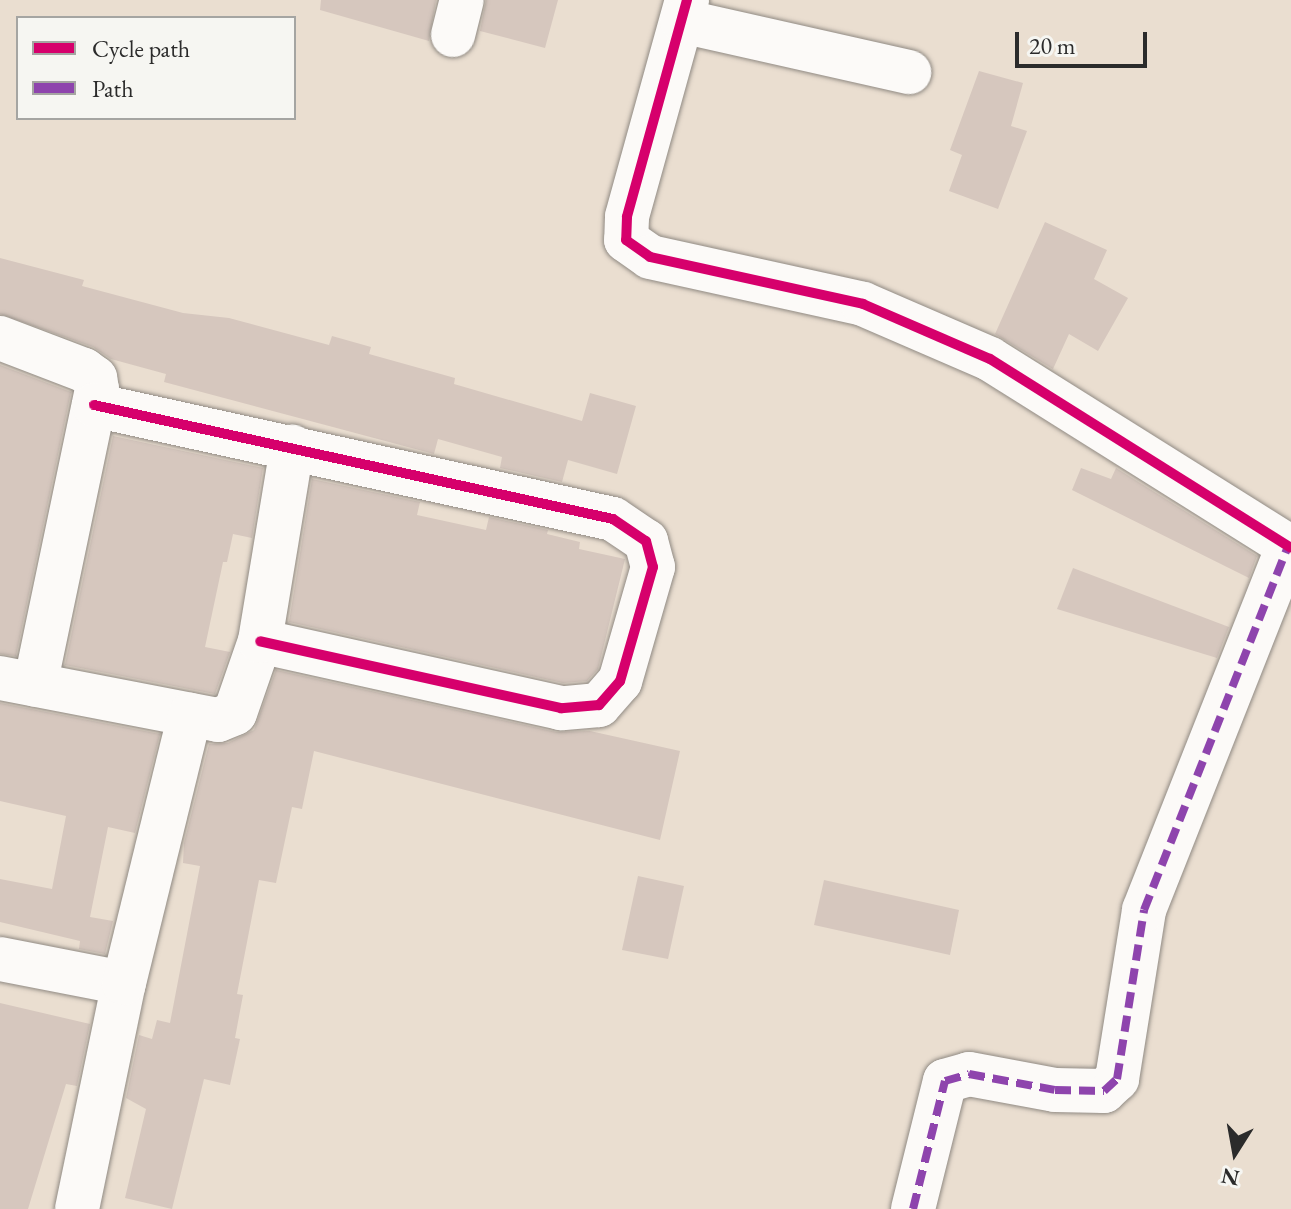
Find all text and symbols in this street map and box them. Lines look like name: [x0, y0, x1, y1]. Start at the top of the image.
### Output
legend: [16, 16, 296, 120]
scale bar: [1019, 16, 1151, 66]
text: 20 m: [1029, 30, 1076, 61]
text: Cycle path: [92, 33, 190, 64]
text: Path: [92, 73, 134, 104]
north arrow: [1195, 1113, 1275, 1193]
text: N: [1219, 1161, 1242, 1193]

